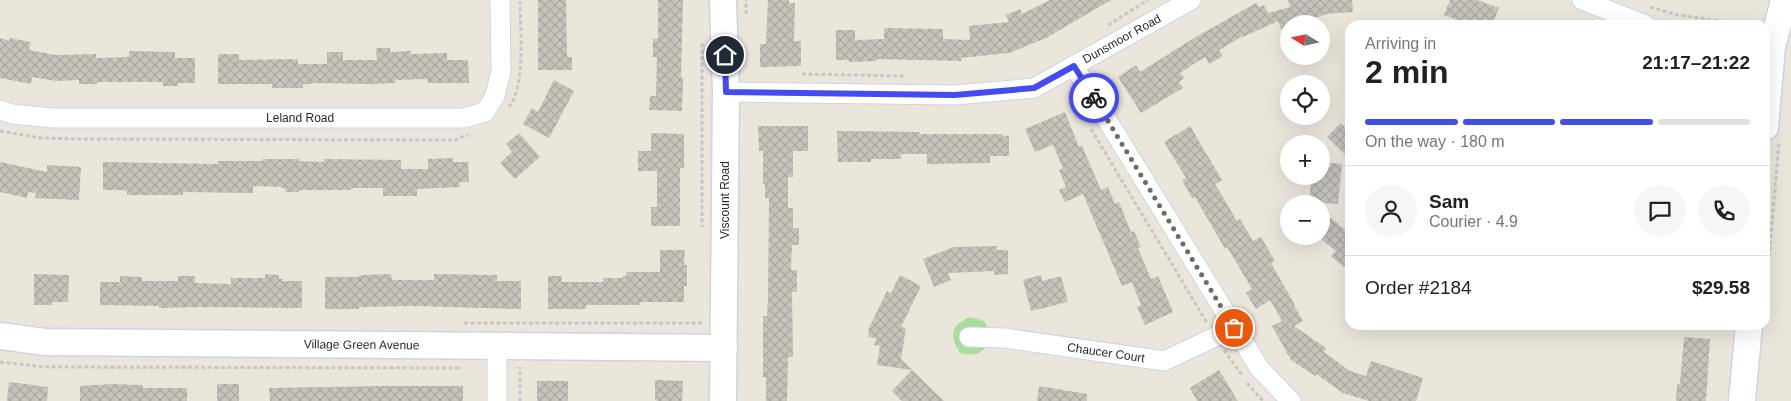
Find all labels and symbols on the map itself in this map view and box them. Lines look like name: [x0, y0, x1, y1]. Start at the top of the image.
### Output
street label: Dunsmoor Road: [1080, 11, 1163, 66]
north arrow: [1280, 15, 1330, 65]
pin: [704, 34, 746, 76]
courier: [1069, 73, 1119, 123]
street label: Leland Road: [266, 111, 334, 125]
street label: Viscount Road: [718, 161, 732, 239]
pin: [1213, 307, 1255, 349]
street label: Village Green Avenue: [304, 337, 420, 352]
street label: Chaucer Court: [1066, 340, 1146, 365]

